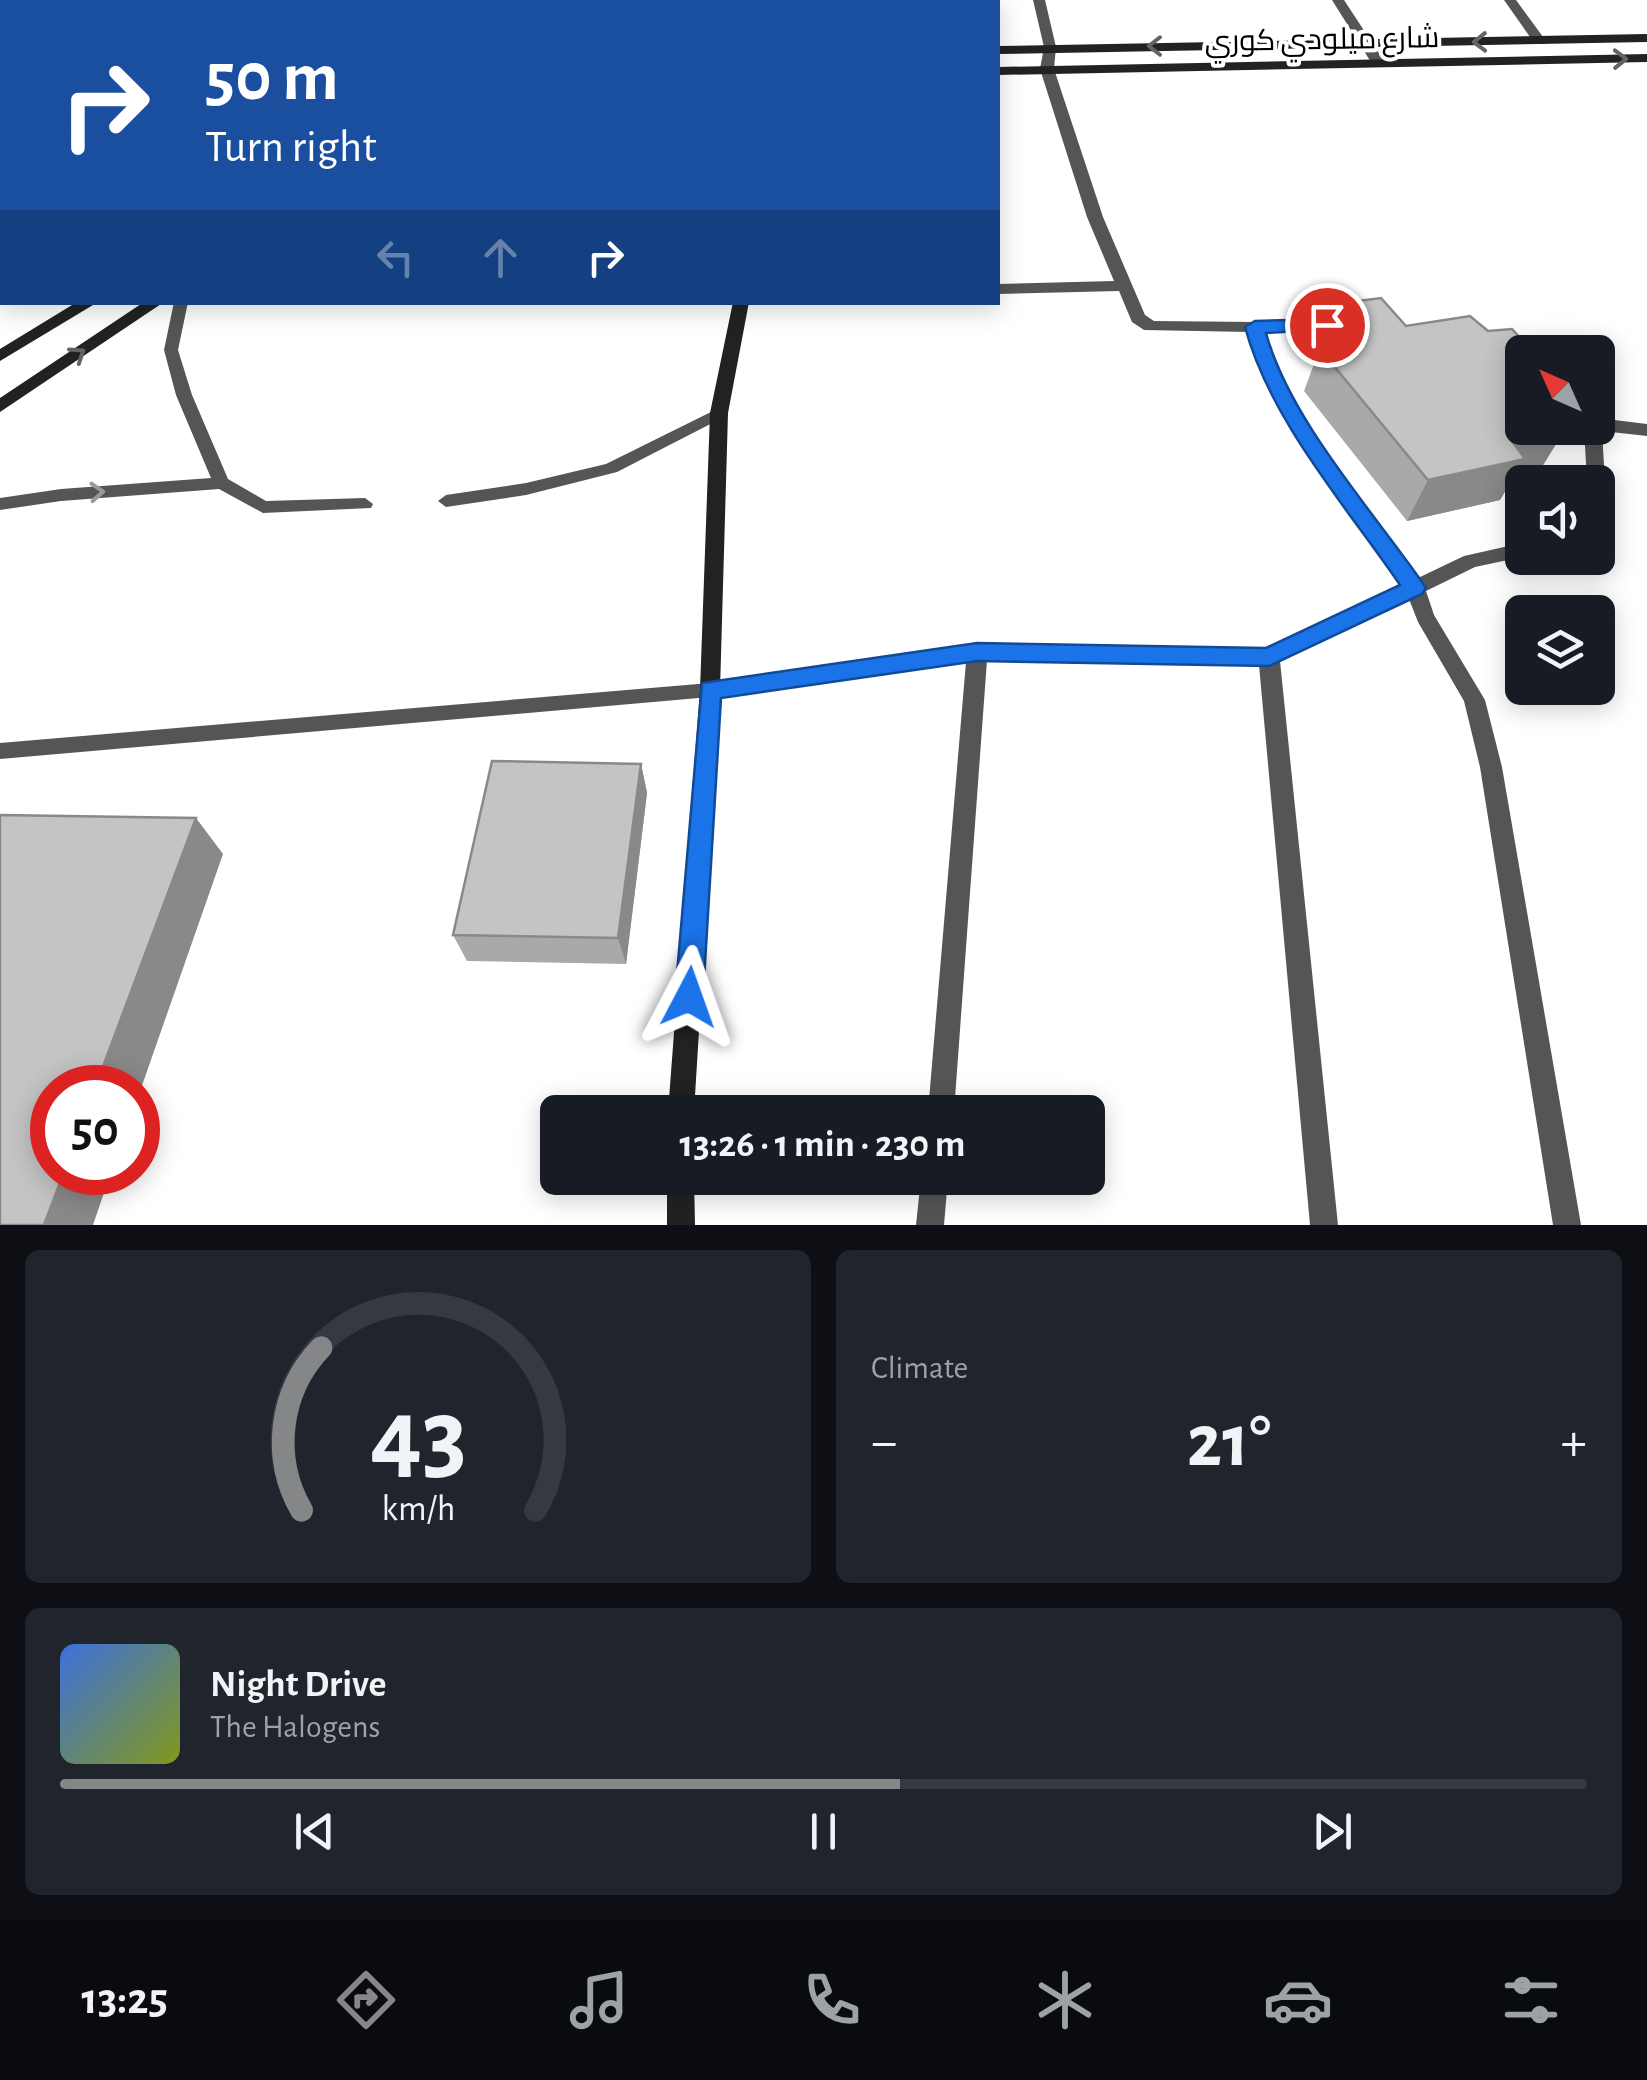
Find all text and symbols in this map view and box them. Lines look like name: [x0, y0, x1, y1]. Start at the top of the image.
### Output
street label: شارع ميلودي كوري: [1204, 23, 1440, 64]
one-way arrow: [1471, 32, 1487, 53]
one-way arrow: [1146, 36, 1162, 57]
icon: right: [40, 40, 170, 170]
text: 50 m: [205, 43, 339, 113]
one-way arrow: [1612, 48, 1628, 69]
text: Turn right: [205, 125, 377, 170]
icon: left: [368, 230, 423, 285]
icon: ahead: [473, 230, 528, 285]
icon: right: [578, 230, 633, 285]
pin: [1285, 283, 1370, 368]
icon: arrive: [1300, 298, 1355, 353]
north arrow: [1505, 335, 1615, 445]
map controls: [1505, 335, 1615, 705]
one-way arrow: [67, 348, 85, 367]
button: sound: [1505, 465, 1615, 575]
one-way arrow: [89, 482, 105, 503]
button: layers: [1505, 595, 1615, 705]
position arrow: [637, 945, 741, 1049]
speed limit sign: 50: [30, 1065, 160, 1195]
text: 13:26 · 1 min · 230 m: [680, 1126, 965, 1164]
text: Climate: [871, 1352, 968, 1384]
text: 43: [369, 1385, 467, 1489]
text: 21°: [1187, 1405, 1271, 1480]
text: −: [871, 1415, 897, 1470]
text: +: [1561, 1415, 1587, 1470]
text: km/h: [381, 1491, 455, 1527]
text: Night Drive: [210, 1666, 386, 1704]
text: The Halogens: [210, 1711, 380, 1743]
icon: previous: [287, 1804, 342, 1859]
icon: pause: [796, 1804, 851, 1859]
icon: next: [1305, 1804, 1360, 1859]
icon: directions: [331, 1965, 401, 2035]
icon: music: [564, 1965, 634, 2035]
icon: phone: [797, 1965, 867, 2035]
icon: climate: [1030, 1965, 1100, 2035]
icon: car: [1263, 1965, 1333, 2035]
icon: filters: [1496, 1965, 1566, 2035]
text: 13:25: [81, 1977, 168, 2022]

